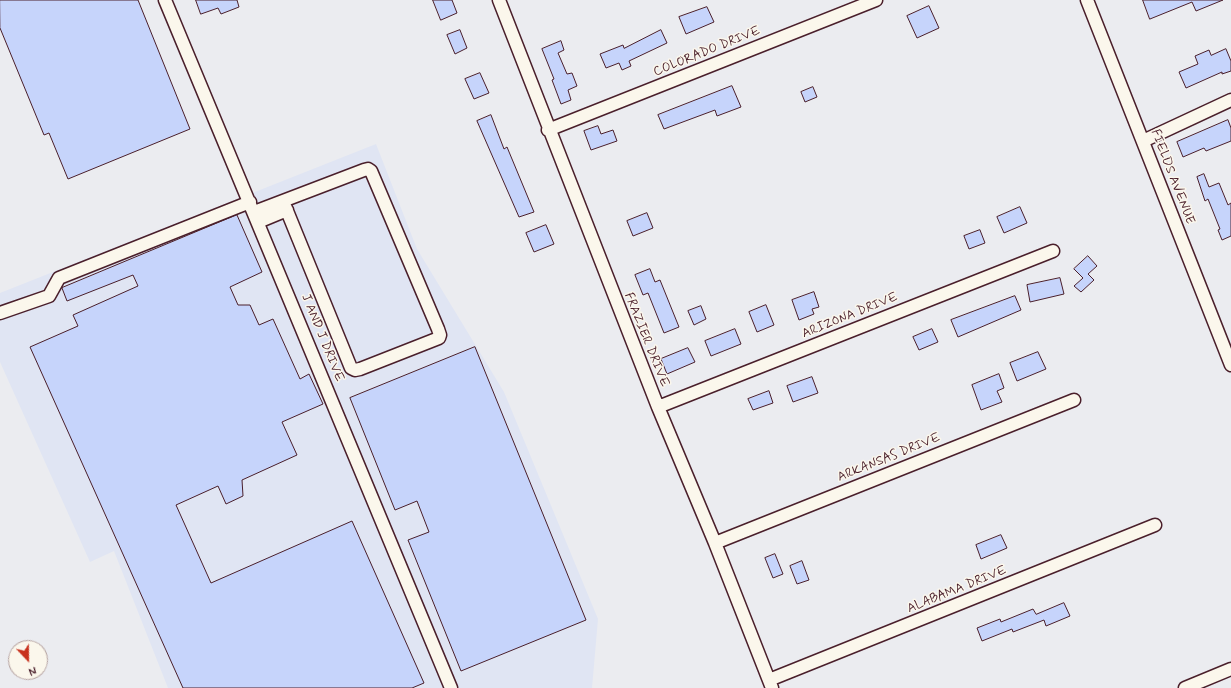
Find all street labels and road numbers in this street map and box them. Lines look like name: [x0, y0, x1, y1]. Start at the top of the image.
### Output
street label: COLORADO DRIVE: [651, 23, 763, 81]
street label: FIELDS AVENUE: [1147, 127, 1197, 227]
street label: ARIZONA DRIVE: [800, 290, 900, 342]
street label: FRAZIER DRIVE: [620, 291, 672, 389]
street label: J AND J DRIVE: [297, 292, 347, 384]
street label: ARKANSAS DRIVE: [835, 430, 943, 486]
street label: ALABAMA DRIVE: [905, 563, 1009, 617]

